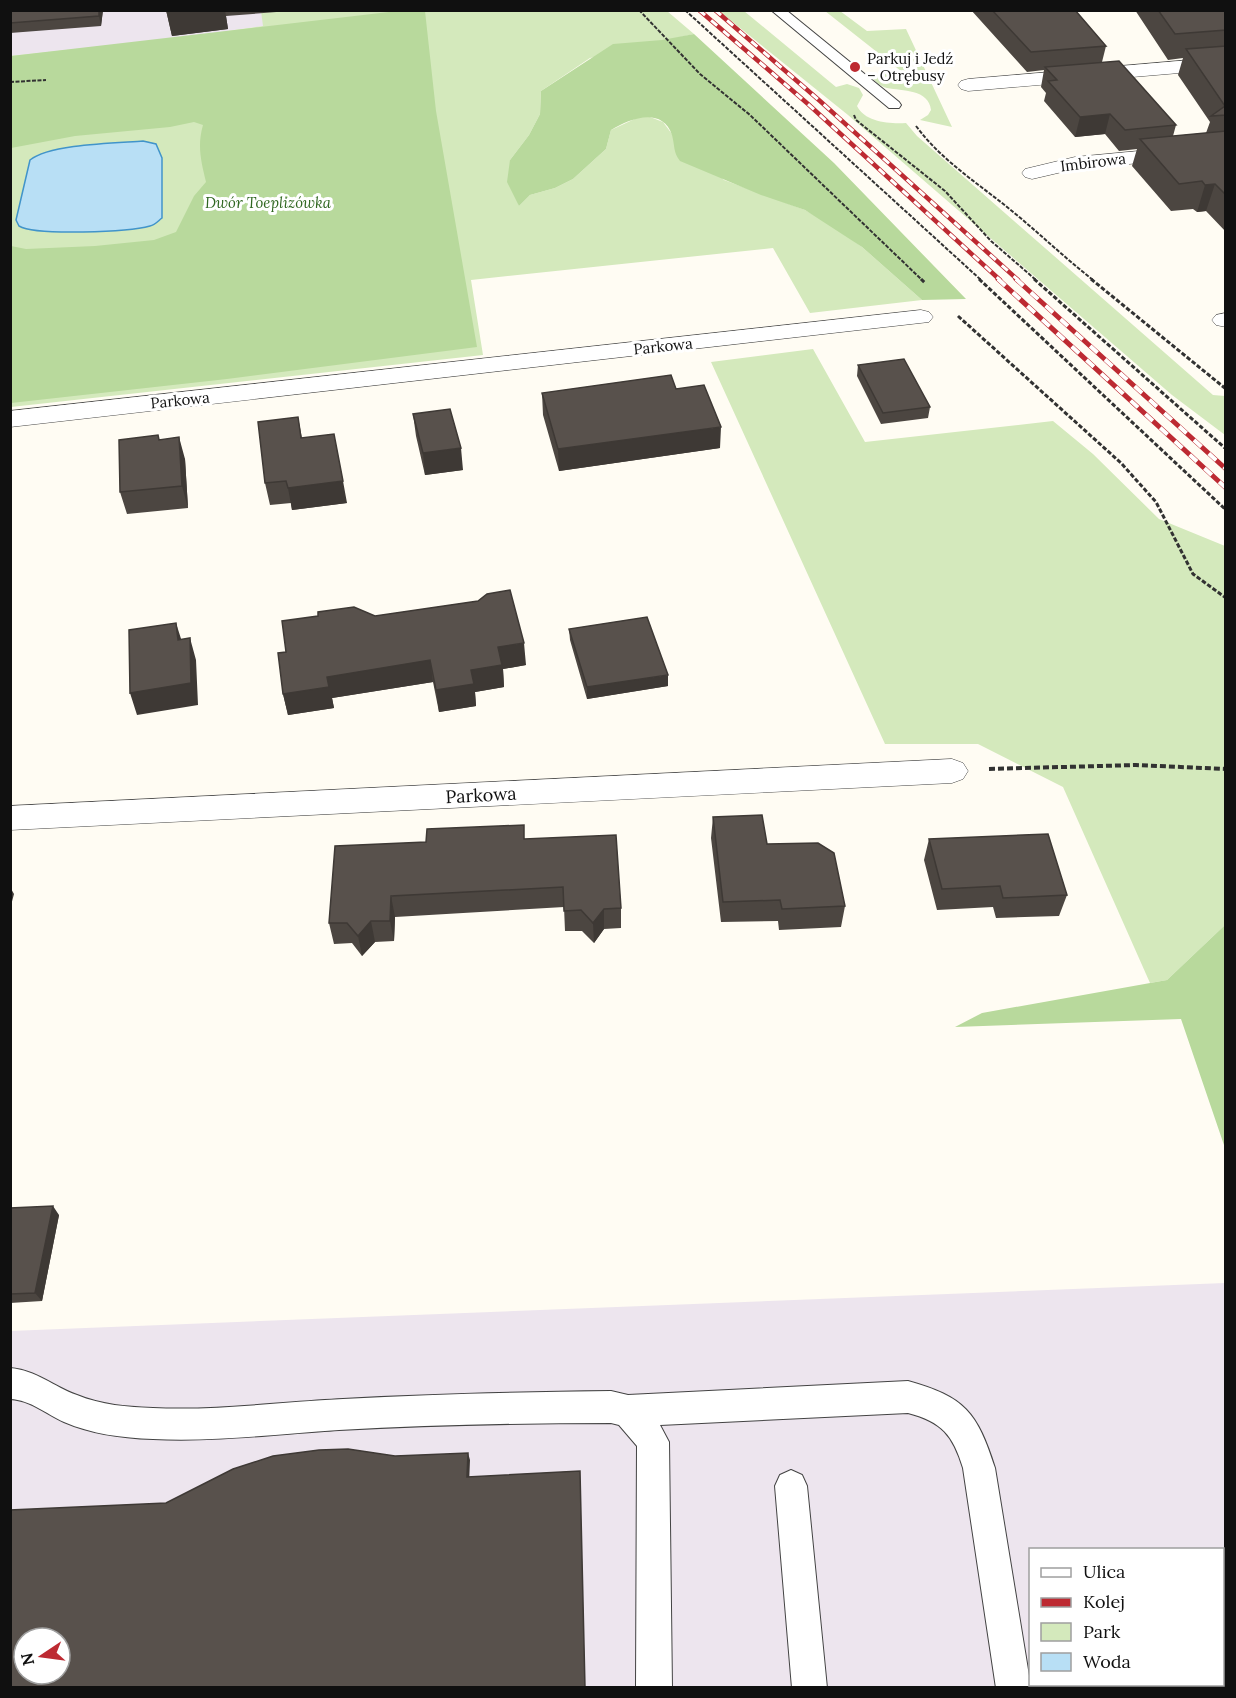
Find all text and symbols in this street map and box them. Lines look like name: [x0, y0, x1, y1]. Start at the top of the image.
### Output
place label: Parkuj i Jedź – Otrębusy: [867, 49, 953, 85]
marker: Parkuj i Jedź – Otrębusy: [848, 60, 862, 74]
street label: Imbirowa: [1059, 149, 1127, 175]
park label: Dwór Toeplizówka: [205, 193, 332, 212]
street label: Parkowa: [632, 333, 694, 359]
street label: Parkowa: [149, 387, 211, 413]
street label: Parkowa: [445, 782, 517, 808]
legend: [1029, 1548, 1224, 1686]
text: Ulica: [1083, 1560, 1125, 1583]
text: Kolej: [1083, 1590, 1125, 1613]
text: Park: [1083, 1620, 1121, 1643]
north arrow: [12, 1626, 72, 1686]
text: Woda: [1083, 1650, 1131, 1673]
text: N: [16, 1651, 39, 1668]

